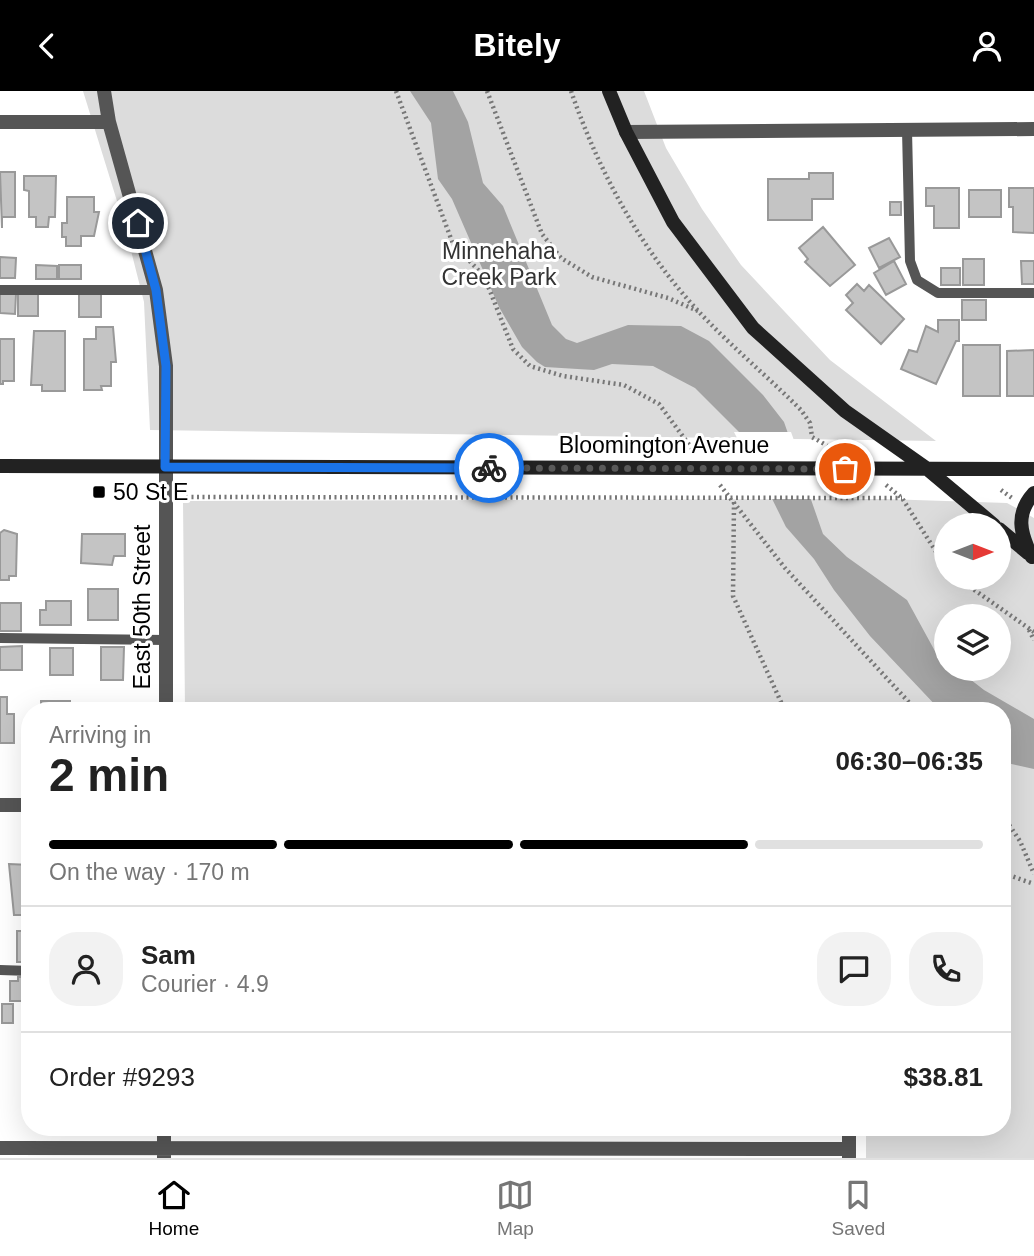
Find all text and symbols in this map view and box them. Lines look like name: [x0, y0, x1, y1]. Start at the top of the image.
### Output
icon: back: [28, 27, 66, 65]
text: Bitely: [473, 27, 561, 63]
icon: person: [968, 27, 1006, 65]
pin: [108, 193, 168, 253]
icon: home: [119, 204, 157, 242]
park label: Minnehaha Creek Park: [441, 238, 557, 290]
street label: Bloomington Avenue: [559, 432, 769, 458]
courier: [454, 433, 524, 503]
pin: [815, 439, 875, 499]
icon: bike: [470, 449, 508, 487]
icon: bag: [826, 450, 864, 488]
place label: 50 St E: [113, 479, 188, 505]
marker: 50 St E: [91, 484, 107, 500]
north arrow: [934, 513, 1012, 590]
map controls: [934, 513, 1011, 681]
street label: East 50th Street: [129, 524, 155, 689]
button: layers: [934, 604, 1011, 681]
text: Arriving in: [49, 722, 151, 748]
text: 06:30–06:35: [836, 746, 983, 776]
text: 2 min: [49, 749, 169, 801]
text: On the way · 170 m: [49, 859, 250, 885]
button: person: [49, 932, 123, 1006]
button: chat: [817, 932, 891, 1006]
button: phone: [909, 932, 983, 1006]
text: Sam: [141, 940, 196, 970]
text: Courier · 4.9: [141, 971, 269, 997]
text: Order #9293: [49, 1062, 195, 1092]
text: $38.81: [903, 1062, 983, 1092]
tab: Home: [149, 1176, 199, 1240]
tab: Map: [496, 1176, 534, 1240]
tab: Saved: [832, 1176, 885, 1240]

